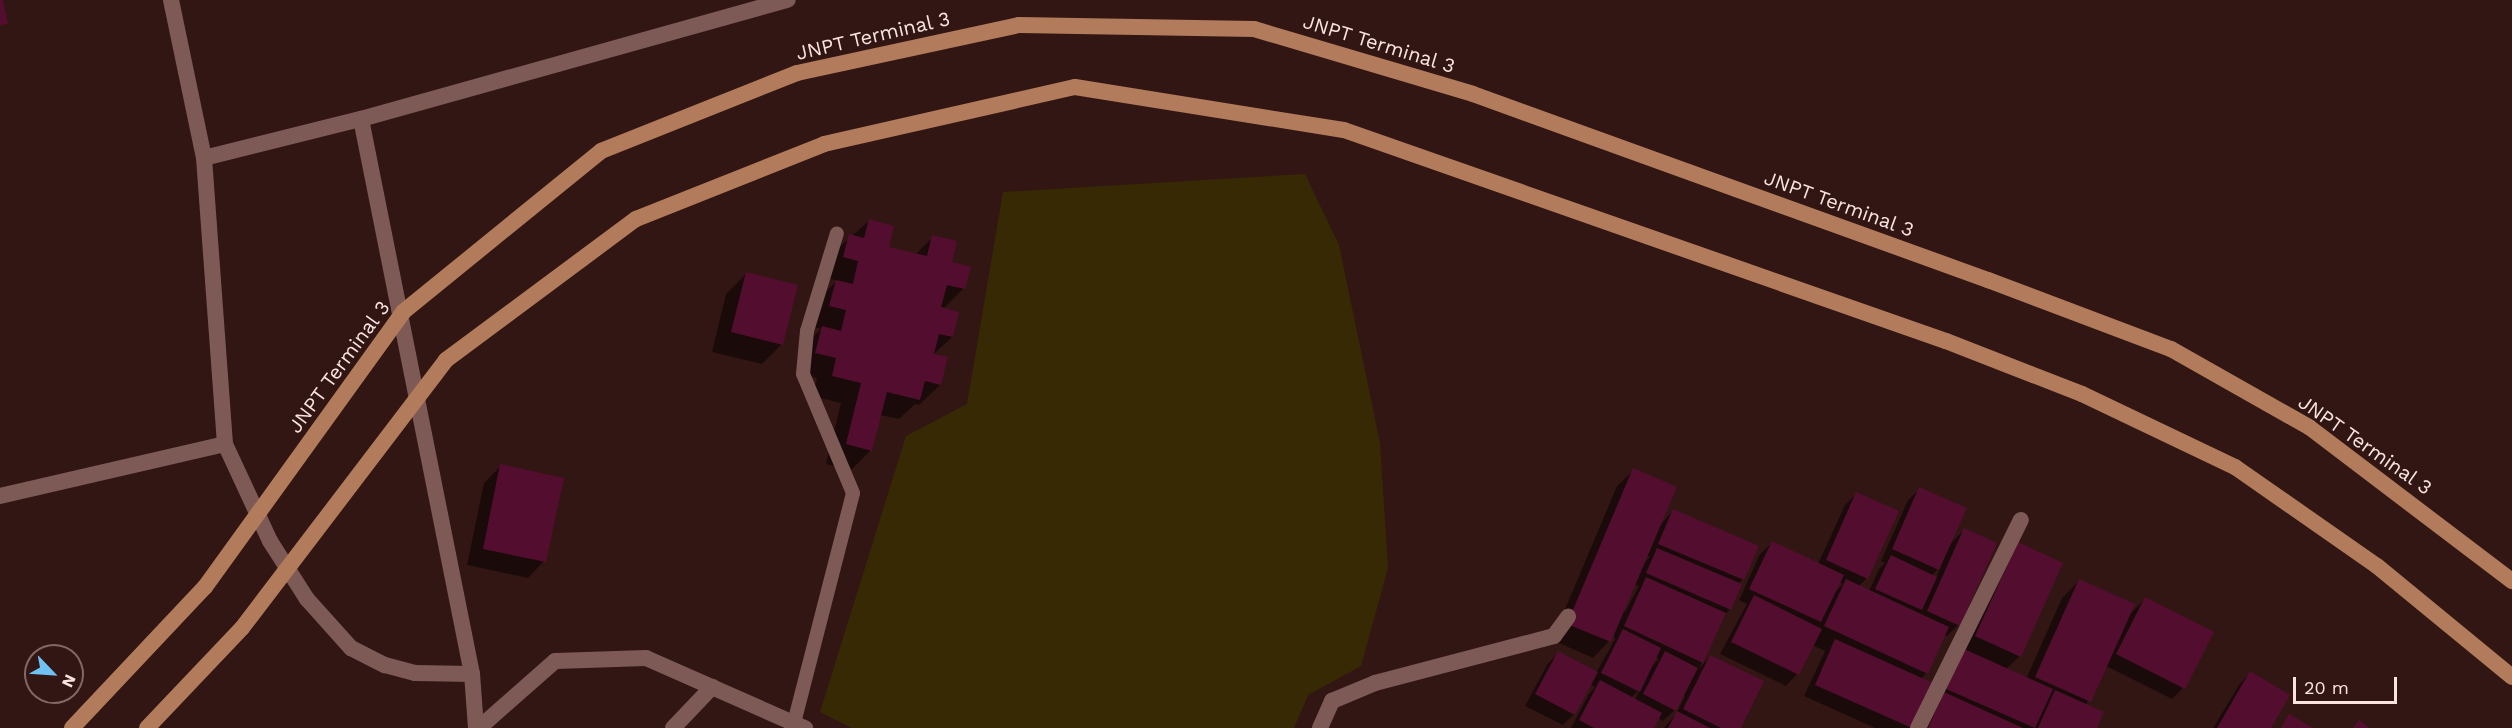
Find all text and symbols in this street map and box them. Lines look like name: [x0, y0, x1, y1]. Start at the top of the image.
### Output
street label: JNPT Terminal 3: [793, 6, 953, 66]
street label: JNPT Terminal 3: [1299, 9, 1459, 79]
street label: JNPT Terminal 3: [1760, 165, 1918, 243]
street label: JNPT Terminal 3: [282, 295, 396, 439]
street label: JNPT Terminal 3: [2293, 389, 2437, 501]
north arrow: [24, 644, 84, 704]
scale bar: [2296, 665, 2400, 703]
text: N: [58, 672, 80, 690]
text: 20 m: [2304, 677, 2349, 698]

